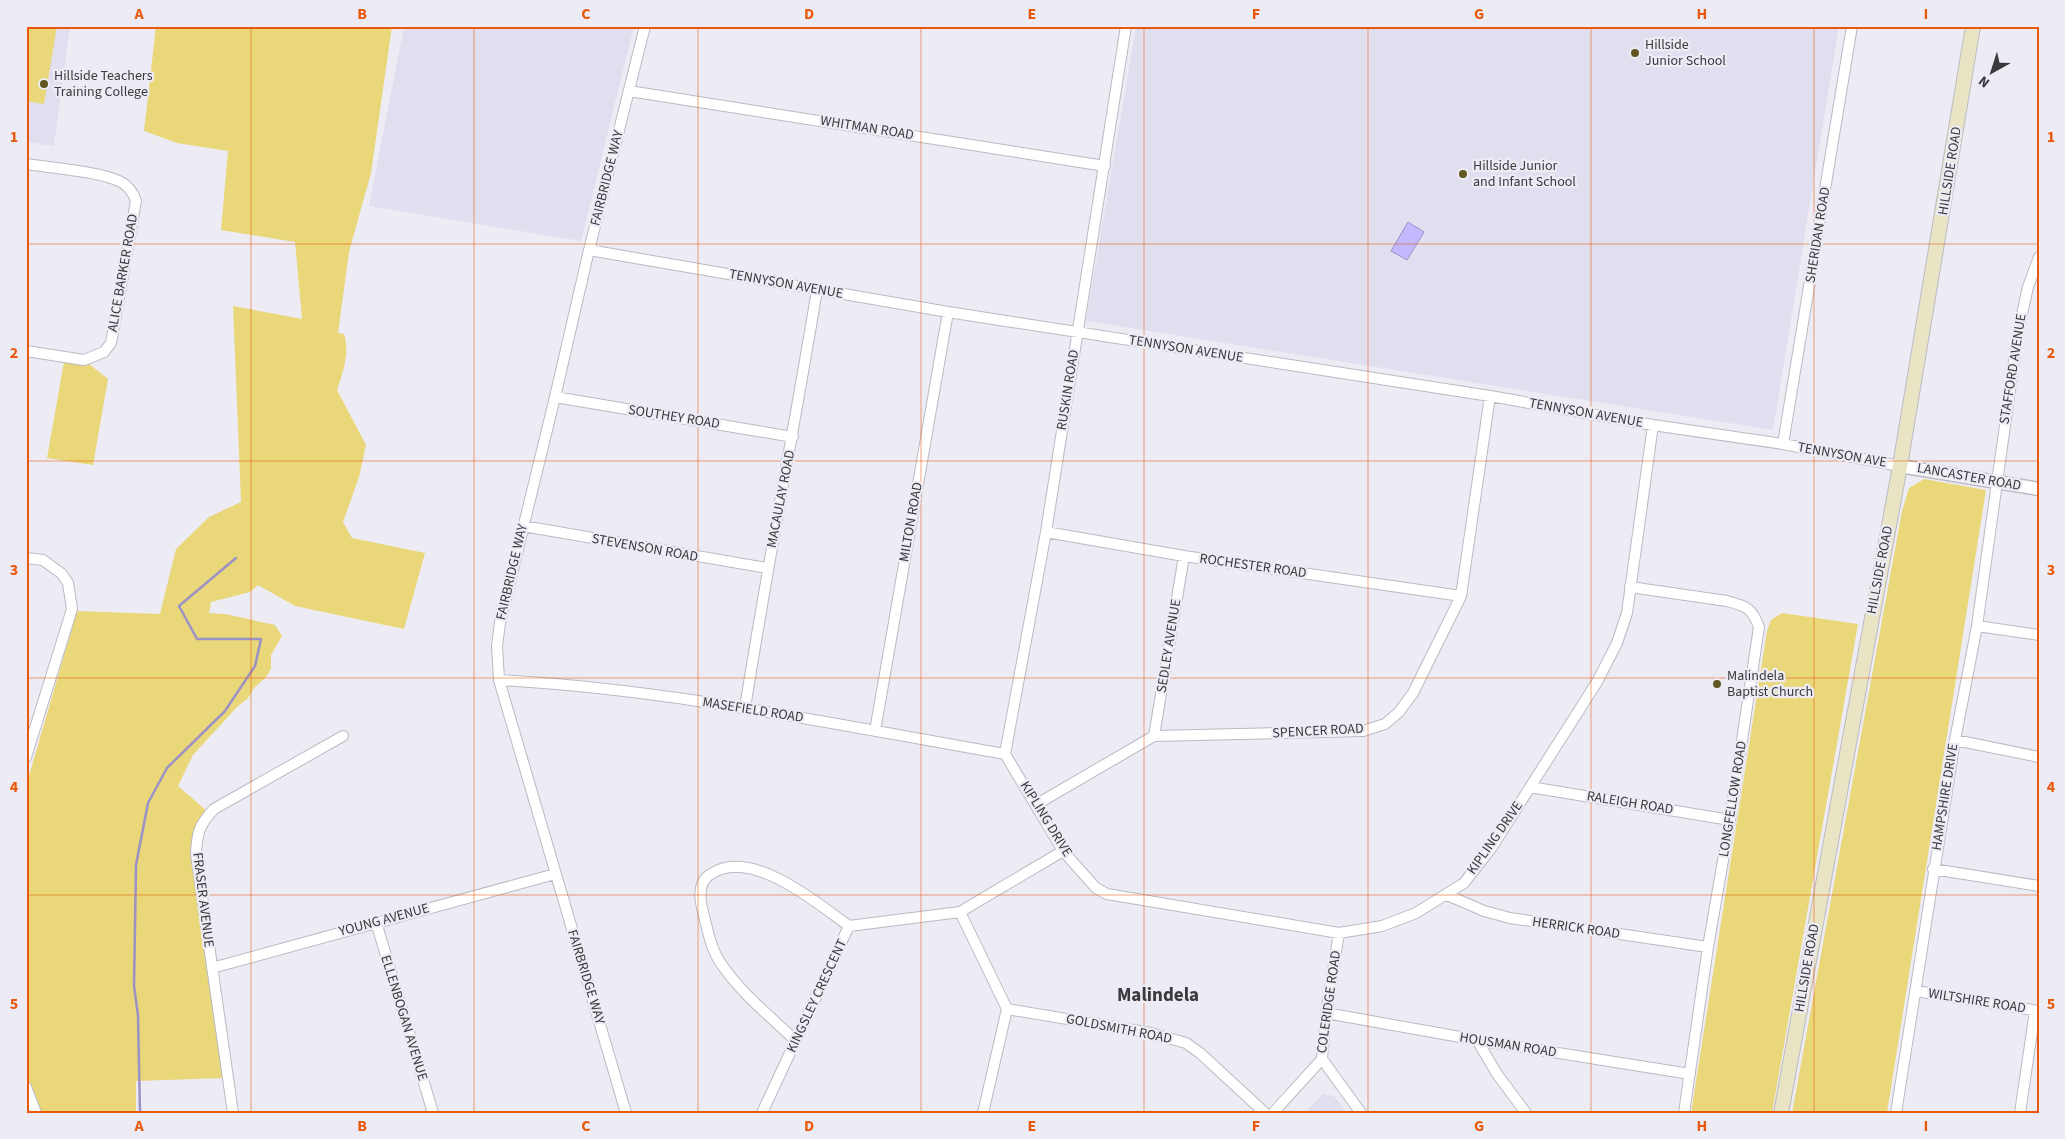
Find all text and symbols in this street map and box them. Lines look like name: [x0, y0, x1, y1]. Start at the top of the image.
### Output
text: A: [133, 3, 144, 25]
text: B: [357, 3, 367, 25]
text: C: [581, 3, 591, 25]
text: D: [804, 3, 814, 25]
text: E: [1028, 3, 1036, 25]
text: F: [1252, 3, 1260, 25]
text: G: [1474, 3, 1484, 25]
text: H: [1697, 3, 1707, 25]
text: I: [1924, 3, 1928, 25]
place label: Hillside Junior School: [1645, 35, 1726, 71]
marker: Hillside Junior School: [1629, 47, 1641, 59]
north arrow: [1968, 48, 2018, 98]
place label: Hillside Teachers Training College: [54, 66, 153, 102]
text: N: [1975, 71, 1994, 92]
marker: Hillside Teachers Training College: [38, 78, 50, 90]
street label: WHITMAN ROAD: [819, 111, 915, 145]
street label: HILLSIDE ROAD: [1933, 125, 1967, 217]
text: 1: [10, 126, 18, 148]
text: 1: [2047, 126, 2055, 148]
street label: FAIRBRIDGE WAY: [585, 128, 629, 228]
place label: Hillside Junior and Infant School: [1473, 156, 1576, 192]
marker: Hillside Junior and Infant School: [1457, 168, 1469, 180]
street label: SHERIDAN ROAD: [1801, 186, 1835, 284]
street label: ALICE BARKER ROAD: [103, 212, 143, 334]
street label: TENNYSON AVENUE: [727, 264, 845, 304]
street label: STAFFORD AVENUE: [1994, 312, 2032, 426]
street label: TENNYSON AVENUE: [1127, 330, 1245, 368]
text: 2: [10, 342, 18, 364]
text: 2: [2047, 342, 2055, 364]
street label: RUSKIN ROAD: [1052, 348, 1084, 432]
street label: TENNYSON AVENUE: [1527, 393, 1645, 433]
street label: SOUTHEY ROAD: [627, 400, 721, 434]
street label: TENNYSON AVE: [1796, 437, 1888, 473]
street label: MACAULAY ROAD: [762, 448, 800, 550]
street label: LANCASTER ROAD: [1915, 458, 2023, 496]
street label: MILTON ROAD: [894, 481, 928, 563]
street label: FAIRBRIDGE WAY: [491, 522, 533, 622]
street label: HILLSIDE ROAD: [1862, 524, 1898, 616]
street label: STEVENSON ROAD: [590, 529, 700, 567]
street label: ROCHESTER ROAD: [1198, 549, 1308, 583]
text: 3: [10, 559, 18, 581]
text: 3: [2047, 559, 2055, 581]
street label: SEDLEY AVENUE: [1152, 598, 1186, 694]
place label: Malindela Baptist Church: [1727, 666, 1813, 702]
marker: Malindela Baptist Church: [1711, 678, 1723, 690]
street label: MASEFIELD ROAD: [701, 692, 805, 728]
street label: SPENCER ROAD: [1272, 719, 1364, 743]
street label: LONGFELLOW ROAD: [1714, 740, 1752, 858]
street label: HAMPSHIRE DRIVE: [1927, 742, 1963, 852]
text: 4: [10, 776, 19, 798]
text: 4: [2047, 776, 2056, 798]
street label: KIPLING DRIVE: [1015, 777, 1077, 861]
street label: RALEIGH ROAD: [1585, 786, 1675, 820]
street label: KIPLING DRIVE: [1462, 797, 1528, 879]
street label: FRASER AVENUE: [187, 851, 219, 949]
street label: YOUNG AVENUE: [336, 898, 431, 942]
street label: HERRICK ROAD: [1531, 912, 1621, 944]
street label: HILLSIDE ROAD: [1789, 922, 1825, 1014]
street label: FAIRBRIDGE WAY: [562, 927, 610, 1027]
street label: KINGSLEY CRESCENT: [782, 935, 852, 1056]
street label: COLERIDGE ROAD: [1312, 949, 1346, 1055]
street label: ELLENBOGAN AVENUE: [375, 953, 433, 1083]
district label: Malindela: [1117, 982, 1199, 1009]
street label: WILTSHIRE ROAD: [1927, 983, 2027, 1019]
text: 5: [10, 993, 18, 1015]
text: 5: [2047, 993, 2055, 1015]
street label: GOLDSMITH ROAD: [1064, 1009, 1174, 1049]
street label: HOUSMAN ROAD: [1458, 1027, 1558, 1063]
text: A: [133, 1115, 144, 1137]
text: B: [357, 1115, 367, 1137]
text: C: [581, 1115, 591, 1137]
text: D: [804, 1115, 814, 1137]
text: E: [1028, 1115, 1036, 1137]
text: F: [1252, 1115, 1260, 1137]
text: G: [1474, 1115, 1484, 1137]
text: H: [1697, 1115, 1707, 1137]
text: I: [1924, 1115, 1928, 1137]

